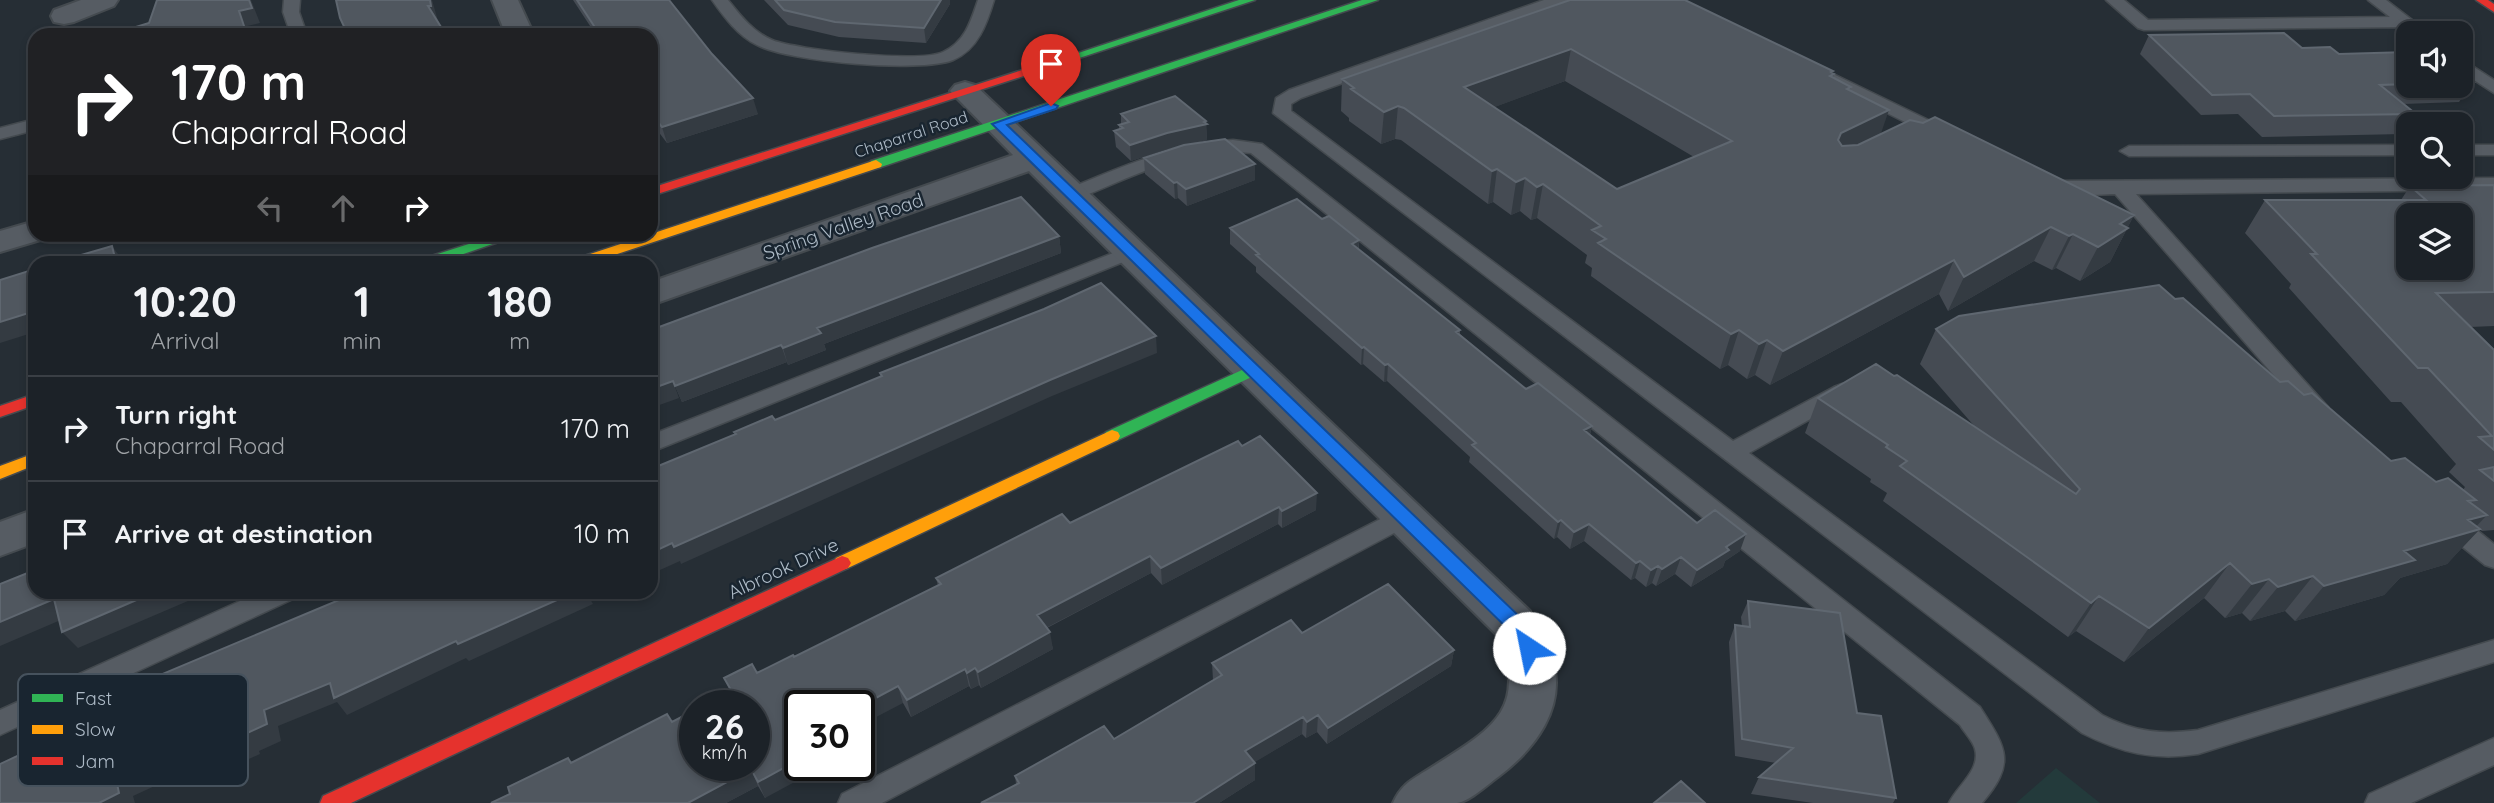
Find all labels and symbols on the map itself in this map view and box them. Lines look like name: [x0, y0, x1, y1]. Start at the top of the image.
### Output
pin: [1021, 34, 1081, 106]
street label: Chaparral Road: [852, 106, 970, 162]
street label: Spring Valley Road: [760, 187, 926, 265]
street label: Albrook Drive: [724, 532, 842, 604]
position arrow: [1492, 611, 1566, 685]
legend: [18, 674, 248, 786]
text: Fast: [75, 686, 112, 710]
speed limit sign: 30: [784, 690, 875, 781]
text: Slow: [75, 717, 116, 741]
text: Jam: [75, 749, 115, 773]

